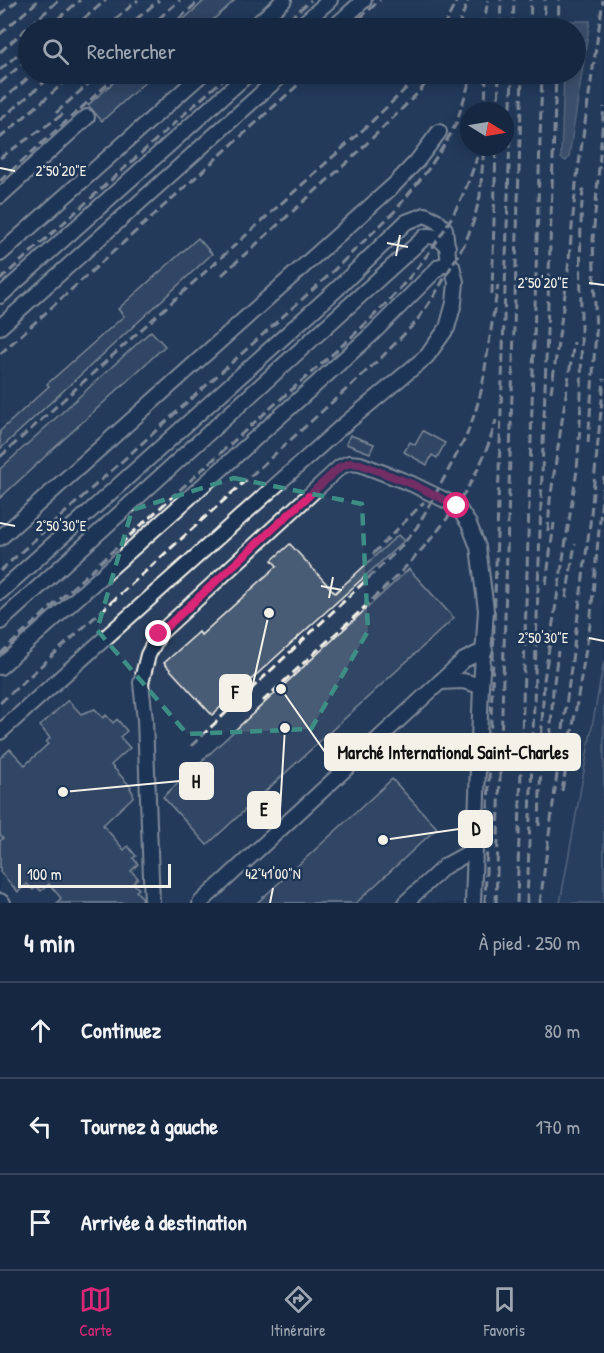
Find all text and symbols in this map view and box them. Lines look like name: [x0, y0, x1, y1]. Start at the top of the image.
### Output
search box: [18, 18, 586, 84]
icon: search: [39, 35, 72, 68]
text: Rechercher: [87, 36, 176, 66]
north arrow: [460, 102, 514, 156]
text: 2°50'20"E: [36, 160, 87, 181]
text: 2°50'20"E: [518, 272, 569, 293]
route start: [443, 492, 469, 518]
text: 2°50'30"E: [36, 515, 87, 536]
route end: [145, 620, 171, 646]
text: 2°50'30"E: [518, 627, 569, 648]
callout: F: [220, 675, 251, 711]
text: F: [231, 680, 240, 705]
callout: Marché International Saint-Charles: [325, 734, 580, 770]
text: Marché International Saint-Charles: [337, 740, 569, 765]
callout: H: [180, 763, 213, 799]
text: H: [192, 769, 201, 794]
callout: E: [248, 792, 280, 828]
text: E: [260, 797, 269, 822]
callout: D: [459, 811, 492, 847]
text: D: [472, 816, 481, 841]
scale bar: [18, 861, 171, 888]
text: 100 m: [27, 863, 62, 885]
text: 42°41'00"N: [245, 863, 301, 884]
text: 4 min: [24, 925, 75, 960]
text: À pied · 250 m: [479, 929, 580, 956]
icon: ahead: [24, 1014, 57, 1047]
text: Continuez: [81, 1015, 161, 1045]
text: 80 m: [544, 1017, 580, 1044]
icon: left: [24, 1110, 57, 1143]
text: Tournez à gauche: [81, 1111, 218, 1141]
text: 170 m: [536, 1113, 580, 1140]
icon: arrive: [24, 1206, 57, 1239]
text: Arrivée à destination: [81, 1207, 247, 1237]
tab: Carte: [79, 1283, 112, 1341]
tab: Itinéraire: [271, 1283, 326, 1341]
tab: Favoris: [484, 1283, 525, 1341]

